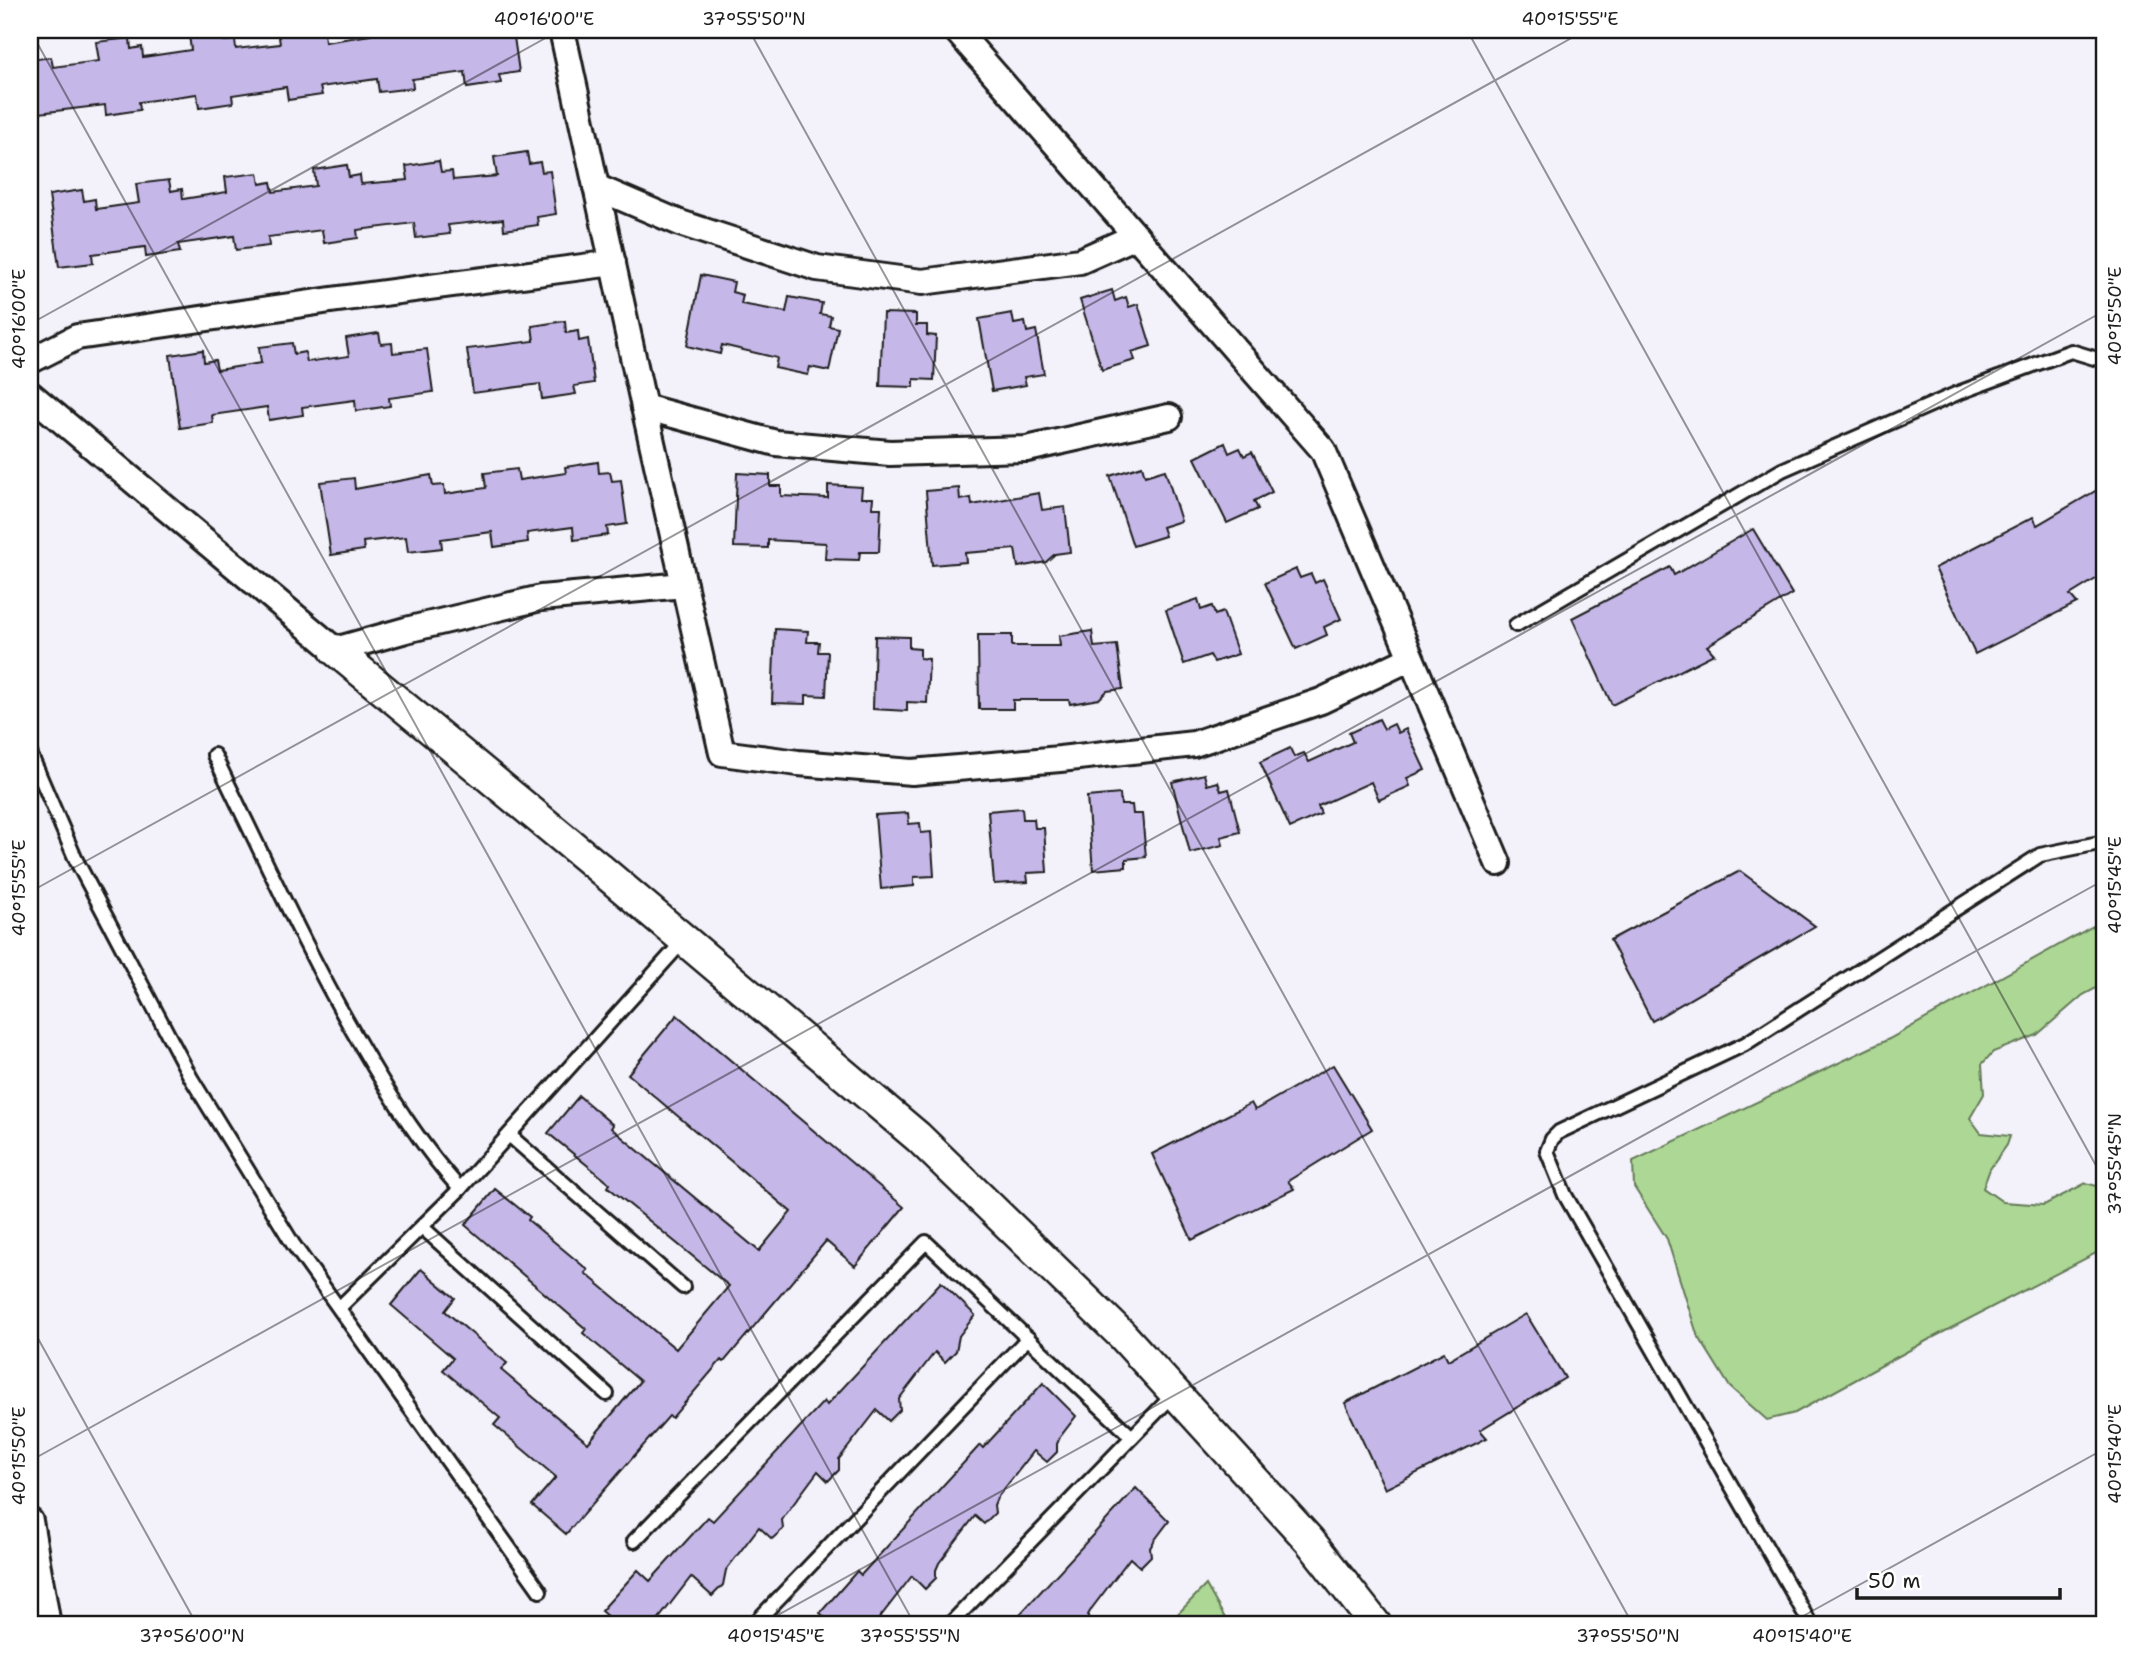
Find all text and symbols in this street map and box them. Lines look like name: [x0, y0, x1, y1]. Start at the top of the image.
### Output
text: 40°16'00"E: [494, 7, 594, 31]
text: 37°55'50"N: [702, 7, 806, 31]
text: 40°15'55"E: [1522, 7, 1618, 31]
text: 40°15'50"E: [2103, 266, 2127, 366]
text: 40°16'00"E: [7, 269, 31, 369]
text: 40°15'45"E: [2103, 836, 2127, 934]
text: 40°15'55"E: [7, 840, 31, 936]
text: 37°55'45"N: [2103, 1113, 2127, 1215]
text: 40°15'40"E: [2103, 1404, 2127, 1504]
text: 40°15'50"E: [7, 1406, 31, 1506]
scale bar: [1857, 1557, 2060, 1601]
text: 50 m: [1868, 1567, 1921, 1595]
text: 37°56'00"N: [139, 1624, 245, 1648]
text: 40°15'45"E: [727, 1624, 825, 1648]
text: 37°55'55"N: [859, 1624, 961, 1648]
text: 37°55'50"N: [1576, 1624, 1680, 1648]
text: 40°15'40"E: [1752, 1624, 1852, 1648]

